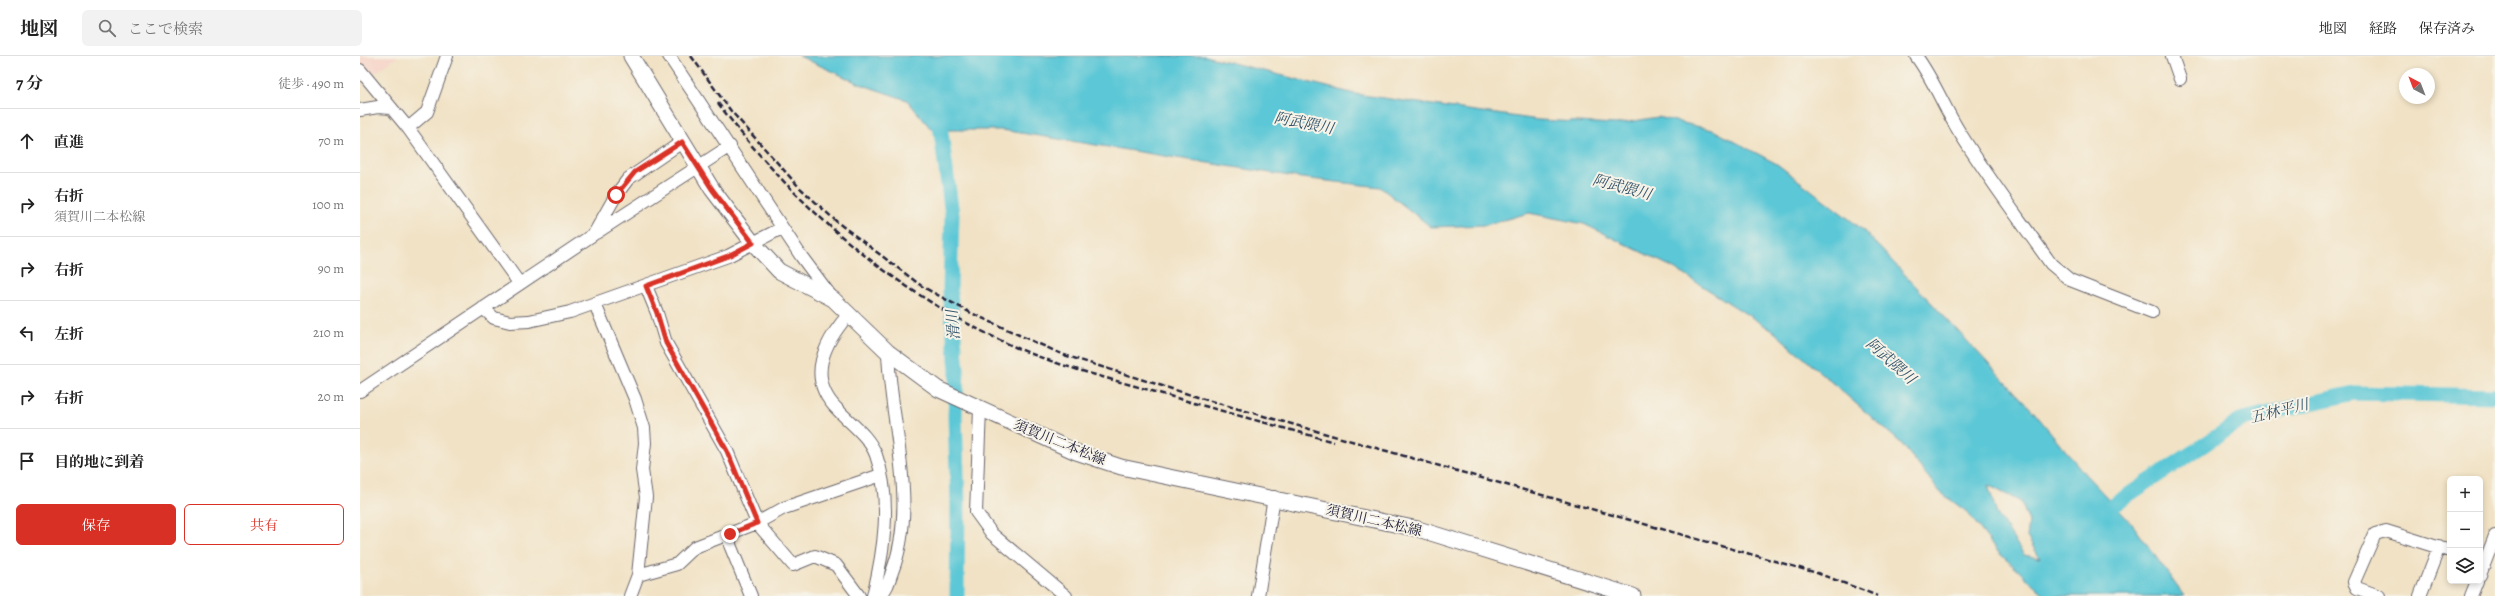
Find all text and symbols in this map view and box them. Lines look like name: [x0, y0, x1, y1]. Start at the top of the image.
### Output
search box: [82, 10, 362, 46]
text: 地図: [20, 16, 58, 42]
icon: search: [96, 17, 118, 39]
text: ここで検索: [128, 19, 203, 39]
text: 地図: [2319, 19, 2347, 38]
text: 経路: [2369, 19, 2397, 38]
text: 保存済み: [2419, 19, 2475, 38]
north arrow: [2399, 68, 2435, 104]
text: 7 分: [16, 72, 43, 95]
text: 徒歩 · 490 m: [278, 75, 344, 92]
water label: 阿武隈川: [1273, 107, 1337, 139]
icon: ahead: [16, 130, 38, 152]
text: 直進: [54, 132, 84, 152]
text: 70 m: [318, 132, 344, 149]
water label: 阿武隈川: [1590, 170, 1655, 205]
text: 右折: [54, 186, 84, 206]
route start: [607, 186, 625, 204]
icon: right: [16, 194, 38, 216]
text: 100 m: [312, 196, 344, 213]
text: 須賀川二本松線: [54, 208, 145, 225]
icon: right: [16, 258, 38, 280]
text: 右折: [54, 260, 84, 280]
text: 90 m: [318, 260, 344, 277]
water label: 滑川: [942, 307, 964, 341]
icon: left: [16, 322, 38, 344]
text: 左折: [54, 324, 84, 344]
text: 210 m: [313, 324, 344, 341]
water label: 阿武隈川: [1862, 333, 1921, 390]
icon: right: [16, 386, 38, 408]
text: 右折: [54, 388, 84, 408]
text: 20 m: [318, 388, 344, 405]
water label: 五林平川: [2247, 394, 2312, 428]
street label: 須賀川二本松線: [1011, 415, 1109, 470]
icon: arrive: [16, 450, 38, 472]
text: 目的地に到着: [54, 452, 144, 472]
map controls: [2447, 476, 2483, 584]
button: +: [2447, 476, 2483, 512]
street label: 須賀川二本松線: [1324, 500, 1424, 541]
button: 保存: [16, 504, 176, 545]
button: 共有: [184, 504, 344, 545]
button: −: [2447, 512, 2483, 548]
route end: [721, 525, 739, 543]
button: layers: [2447, 548, 2483, 584]

